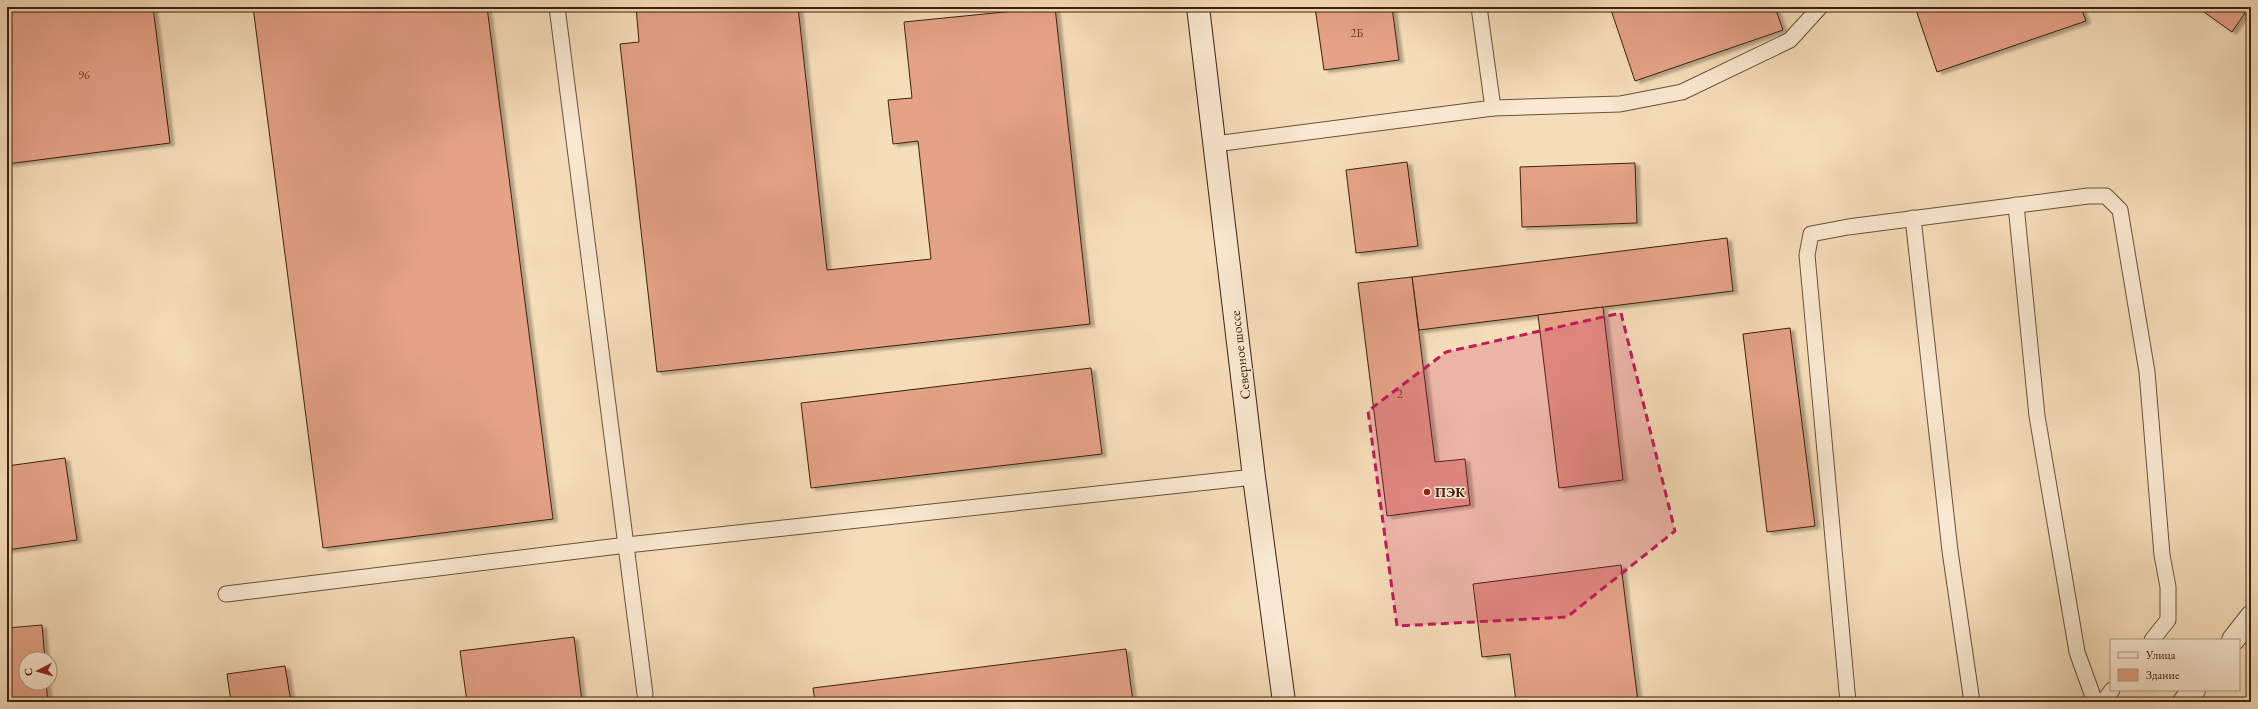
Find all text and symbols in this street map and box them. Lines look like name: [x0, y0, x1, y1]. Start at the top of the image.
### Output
house number: 2Б: [1351, 25, 1363, 41]
house number: 96: [78, 67, 90, 83]
street label: Северное шоссе: [1226, 309, 1254, 400]
house number: 2: [1397, 386, 1403, 402]
place label: ПЭК: [1435, 483, 1466, 501]
marker: ПЭК: [1422, 487, 1432, 497]
legend: [2110, 639, 2240, 691]
text: Улица: [2145, 647, 2176, 663]
north arrow: [18, 651, 58, 691]
text: С: [21, 667, 35, 677]
text: Здание: [2146, 667, 2180, 683]

